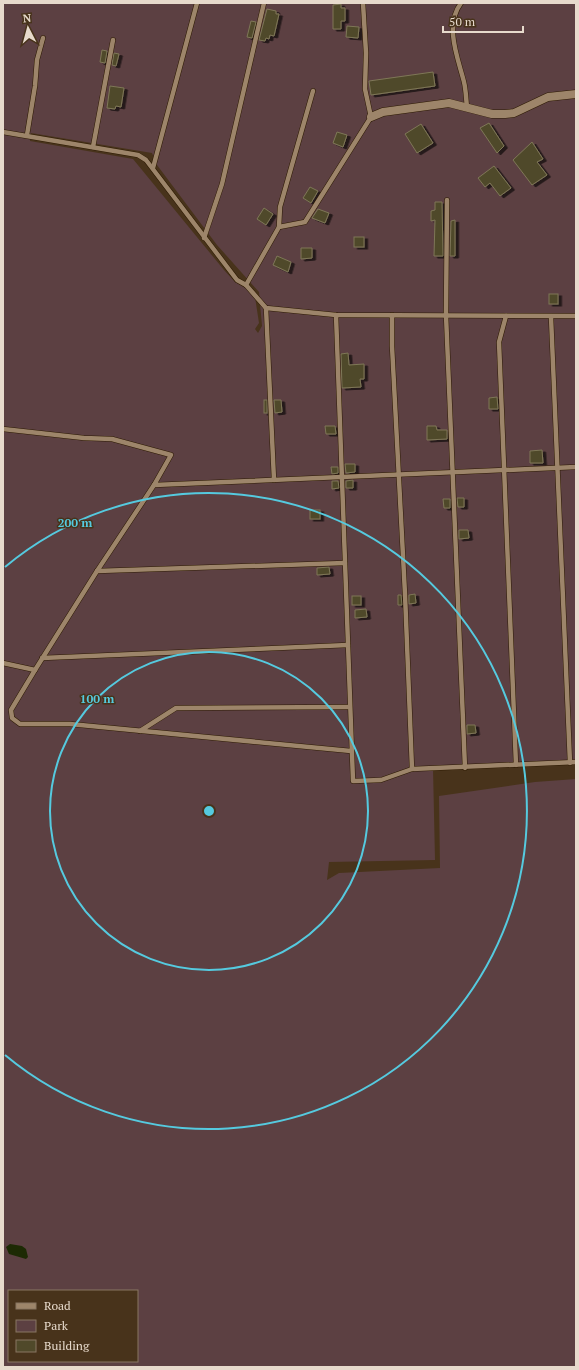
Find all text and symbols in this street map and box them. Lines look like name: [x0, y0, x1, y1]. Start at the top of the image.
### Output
north arrow: [8, 8, 48, 48]
scale bar: [443, 8, 523, 34]
text: N: [22, 11, 32, 25]
text: 50 m: [449, 14, 476, 29]
text: 200 m: [58, 515, 92, 530]
text: 100 m: [80, 691, 114, 706]
centre of rings: [202, 804, 216, 818]
legend: [8, 1290, 138, 1362]
text: Road: [44, 1298, 71, 1313]
text: Park: [44, 1318, 69, 1333]
text: Building: [44, 1338, 90, 1353]

